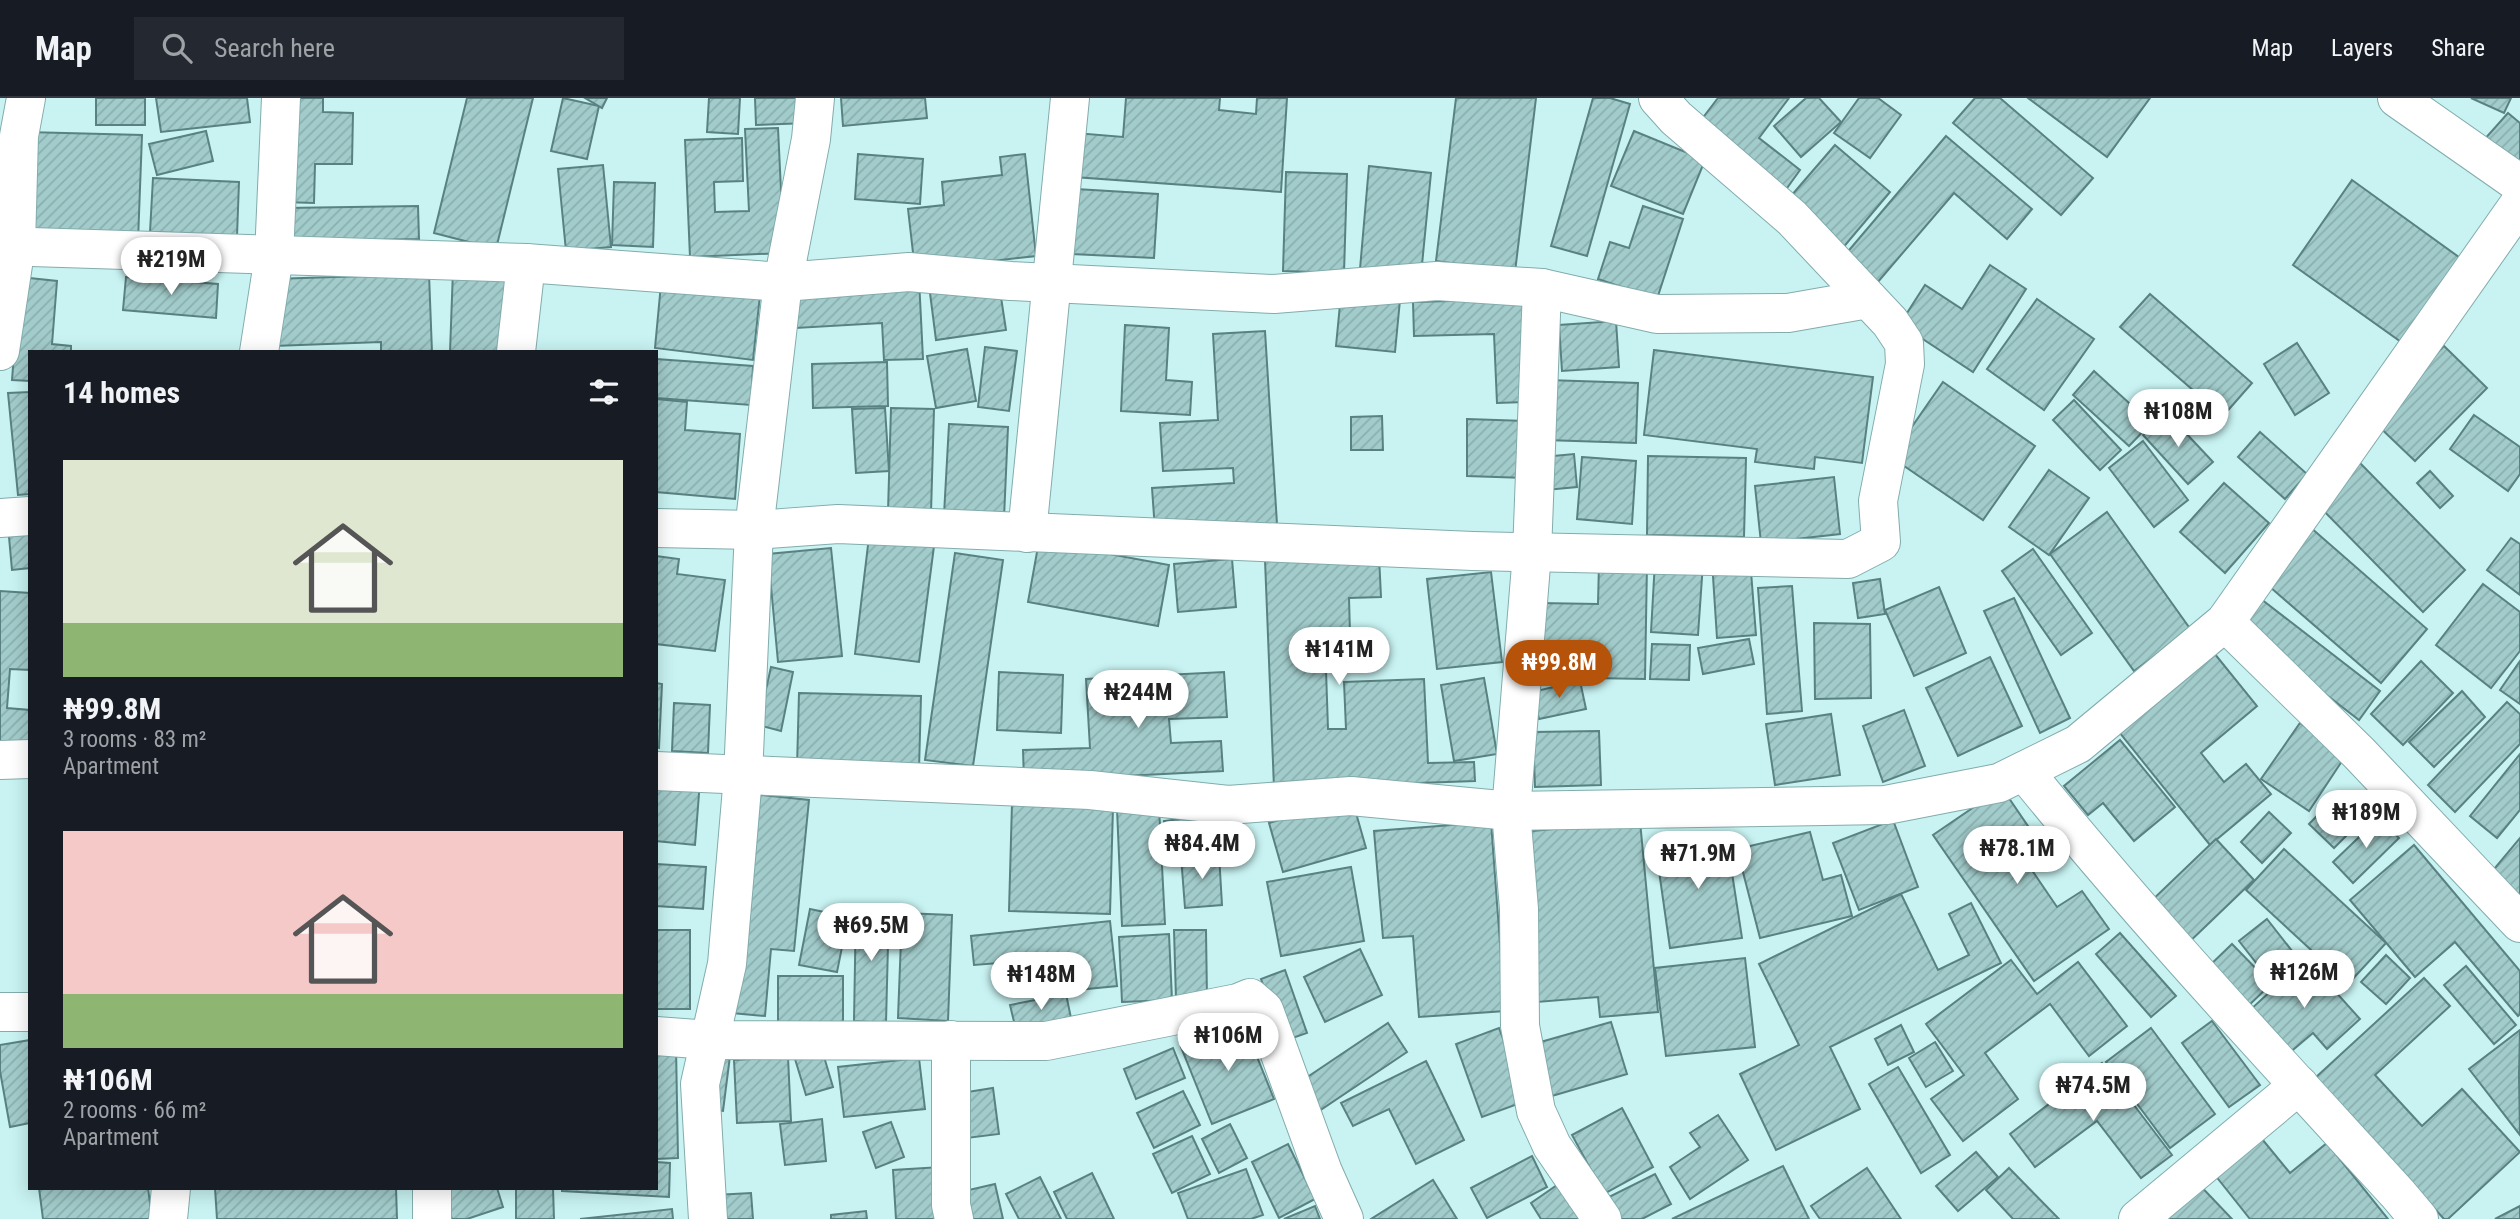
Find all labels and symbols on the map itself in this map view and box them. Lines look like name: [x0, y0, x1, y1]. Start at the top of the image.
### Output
pin: ₦219M: [122, 238, 220, 297]
pin: ₦108M: [2129, 390, 2227, 449]
pin: ₦141M: [1290, 628, 1388, 687]
pin: ₦99.8M: [1502, 640, 1616, 700]
pin: ₦244M: [1089, 670, 1187, 730]
pin: ₦189M: [2317, 790, 2415, 850]
pin: ₦84.4M: [1145, 822, 1259, 881]
pin: ₦78.1M: [1960, 826, 2074, 886]
pin: ₦71.9M: [1641, 832, 1755, 891]
pin: ₦69.5M: [814, 904, 928, 963]
pin: ₦126M: [2255, 950, 2353, 1010]
pin: ₦148M: [992, 953, 1090, 1012]
pin: ₦106M: [1179, 1014, 1277, 1073]
pin: ₦74.5M: [2036, 1063, 2150, 1123]

